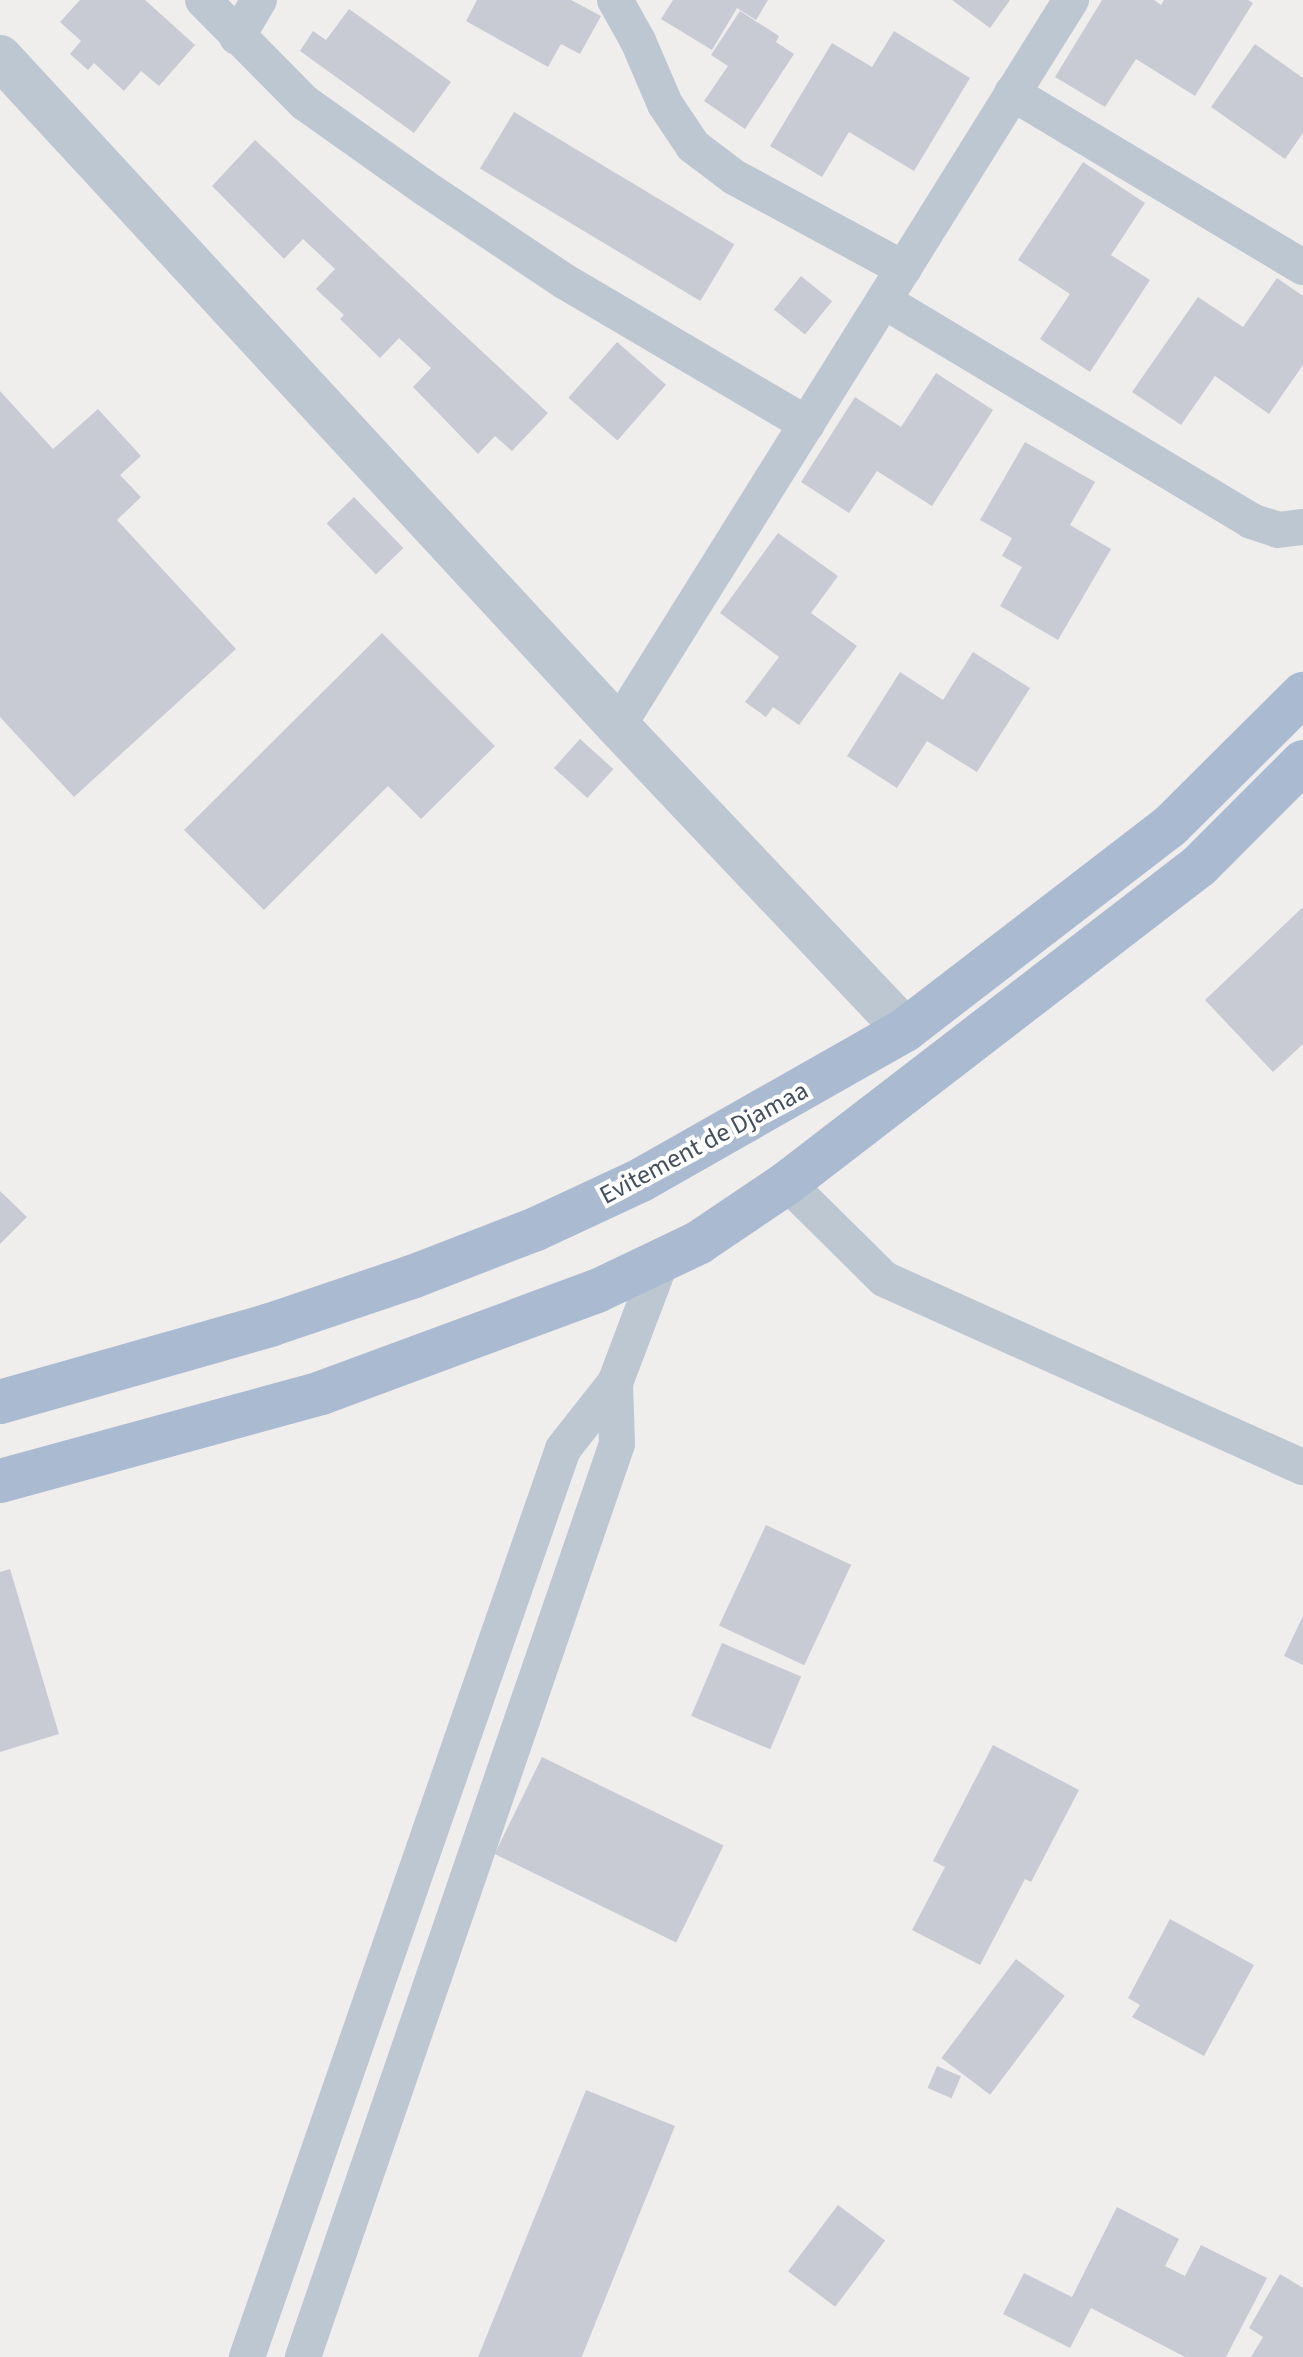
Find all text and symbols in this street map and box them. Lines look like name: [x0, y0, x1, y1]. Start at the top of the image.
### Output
street label: Evitement de Djamaa: [594, 1075, 814, 1211]

